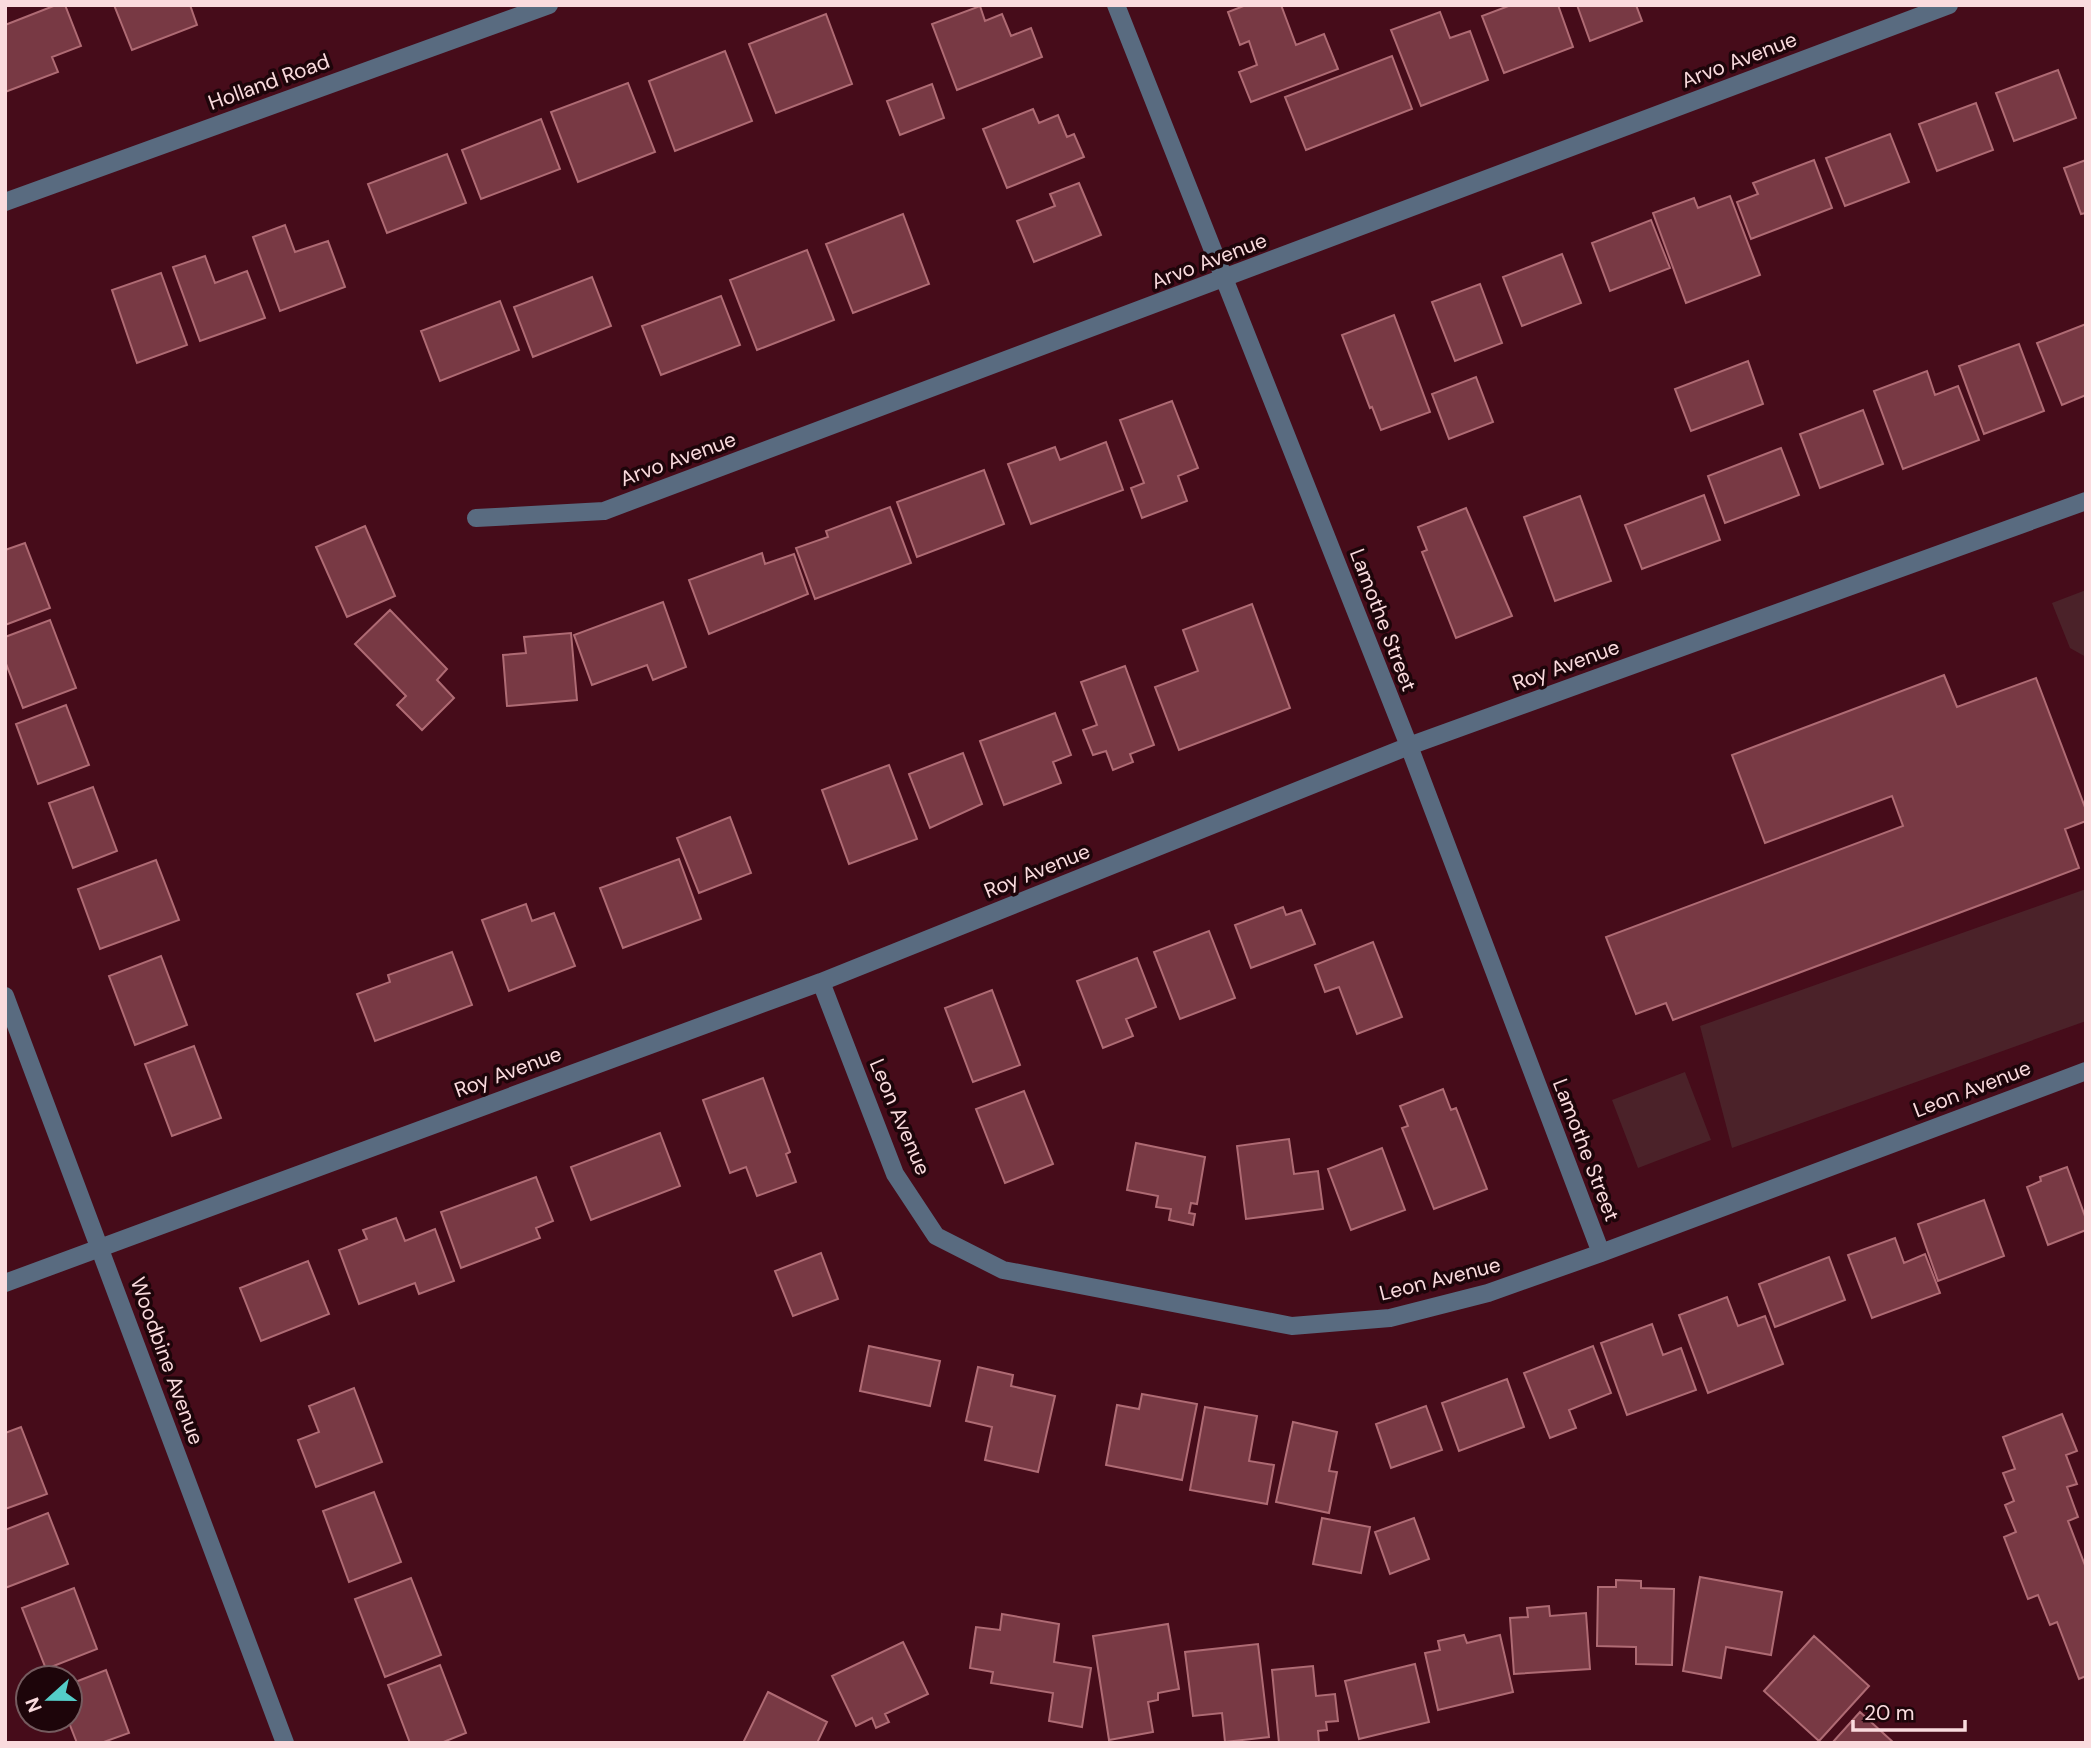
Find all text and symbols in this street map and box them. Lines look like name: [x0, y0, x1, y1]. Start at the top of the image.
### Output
street label: Arvo Avenue: [1677, 25, 1801, 95]
street label: Holland Road: [204, 47, 334, 117]
street label: Arvo Avenue: [1147, 226, 1271, 296]
street label: Arvo Avenue: [616, 425, 740, 493]
street label: Lamothe Street: [1343, 545, 1423, 695]
street label: Roy Avenue: [1509, 633, 1624, 697]
street label: Roy Avenue: [980, 837, 1094, 905]
street label: Roy Avenue: [451, 1040, 566, 1104]
street label: Leon Avenue: [863, 1054, 937, 1180]
street label: Leon Avenue: [1909, 1054, 2035, 1124]
street label: Lamothe Street: [1546, 1075, 1626, 1225]
street label: Leon Avenue: [1376, 1250, 1504, 1308]
street label: Woodbine Avenue: [124, 1273, 210, 1449]
north arrow: [14, 1664, 84, 1734]
scale bar: [1853, 1688, 1965, 1732]
text: N: [19, 1694, 48, 1716]
text: 20 m: [1864, 1699, 1915, 1727]

